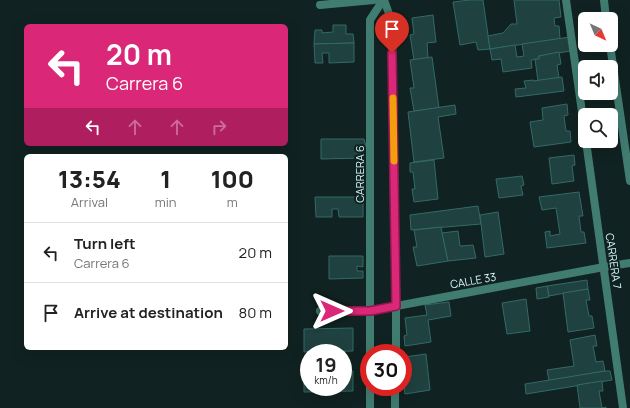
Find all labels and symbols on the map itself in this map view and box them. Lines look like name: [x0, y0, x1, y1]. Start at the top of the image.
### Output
pin: [375, 12, 409, 53]
north arrow: [578, 12, 618, 52]
street label: CARRERA 6: [352, 145, 367, 203]
street label: CARRERA 7: [603, 232, 625, 290]
street label: CALLE 33: [449, 269, 497, 291]
position arrow: [311, 290, 353, 332]
speed limit sign: 30: [360, 344, 412, 396]

